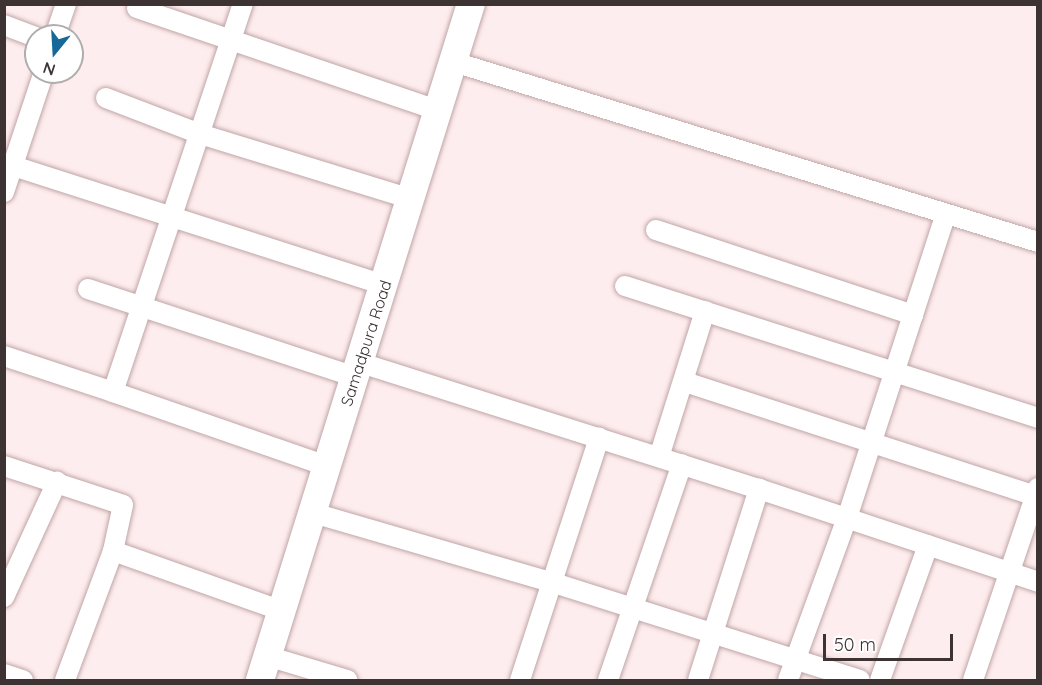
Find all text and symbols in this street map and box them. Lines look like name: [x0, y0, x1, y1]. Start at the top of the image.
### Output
north arrow: [24, 24, 84, 84]
text: N: [40, 58, 58, 81]
street label: Samadpura Road: [337, 278, 395, 408]
scale bar: [826, 622, 956, 660]
text: 50 m: [834, 633, 876, 656]

